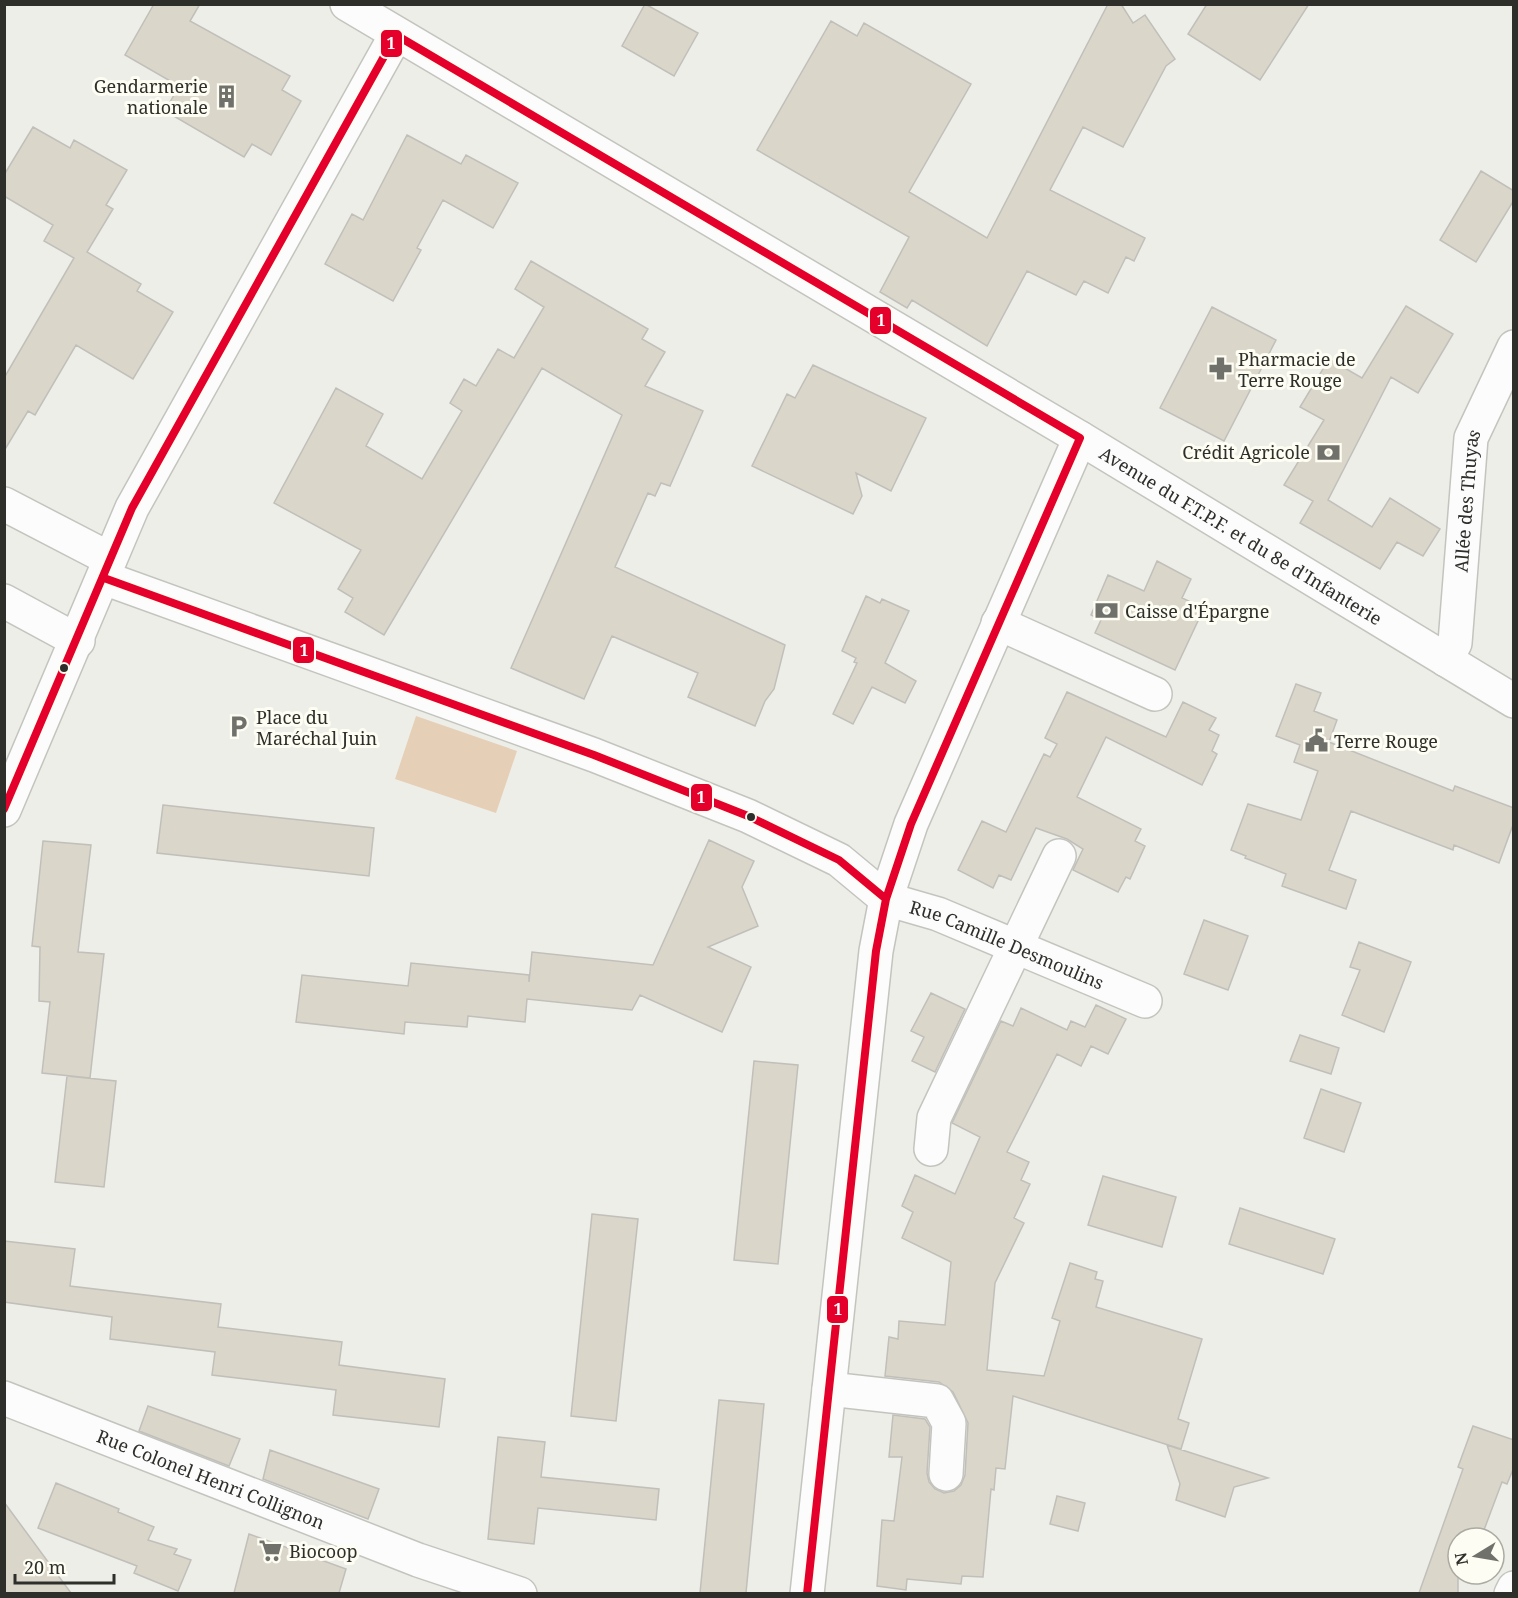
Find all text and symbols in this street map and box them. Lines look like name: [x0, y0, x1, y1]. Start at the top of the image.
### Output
line badge: 1: [380, 29, 403, 58]
text: 1: [386, 32, 396, 54]
place label: Gendarmerie nationale: [94, 74, 208, 119]
building icon: Gendarmerie nationale: [213, 83, 239, 109]
line badge: 1: [869, 306, 892, 335]
text: 1: [876, 309, 886, 331]
place label: Pharmacie de Terre Rouge: [1238, 347, 1356, 392]
pharmacy icon: Pharmacie de Terre Rouge: [1207, 356, 1233, 382]
street label: Allée des Thuyas: [1449, 425, 1486, 573]
bank icon: Crédit Agricole: [1315, 439, 1341, 465]
place label: Crédit Agricole: [1182, 440, 1310, 464]
street label: Avenue du F.T.P.F. et du 8e d'Infanterie: [1095, 441, 1387, 630]
bank icon: Caisse d'Épargne: [1094, 598, 1120, 624]
place label: Caisse d'Épargne: [1125, 599, 1269, 623]
line badge: 1: [292, 636, 315, 664]
text: 1: [299, 639, 309, 661]
unlabelled marker: [58, 662, 70, 674]
place label: Place du Maréchal Juin: [256, 705, 377, 750]
parking icon: Place du Maréchal Juin: [225, 714, 251, 740]
public building icon: Terre Rouge: [1303, 728, 1329, 754]
place label: Terre Rouge: [1334, 729, 1438, 753]
line badge: 1: [690, 783, 713, 812]
text: 1: [696, 786, 706, 808]
unlabelled marker: [745, 811, 757, 823]
street label: Rue Camille Desmoulins: [907, 894, 1108, 994]
line badge: 1: [826, 1295, 849, 1324]
text: 1: [833, 1298, 843, 1320]
street label: Rue Colonel Henri Collignon: [93, 1423, 329, 1534]
north arrow: [1446, 1526, 1506, 1586]
supermarket icon: Biocoop: [258, 1538, 284, 1564]
place label: Biocoop: [289, 1539, 358, 1563]
scale bar: [15, 1547, 114, 1585]
text: N: [1449, 1550, 1473, 1567]
text: 20 m: [24, 1555, 66, 1579]

